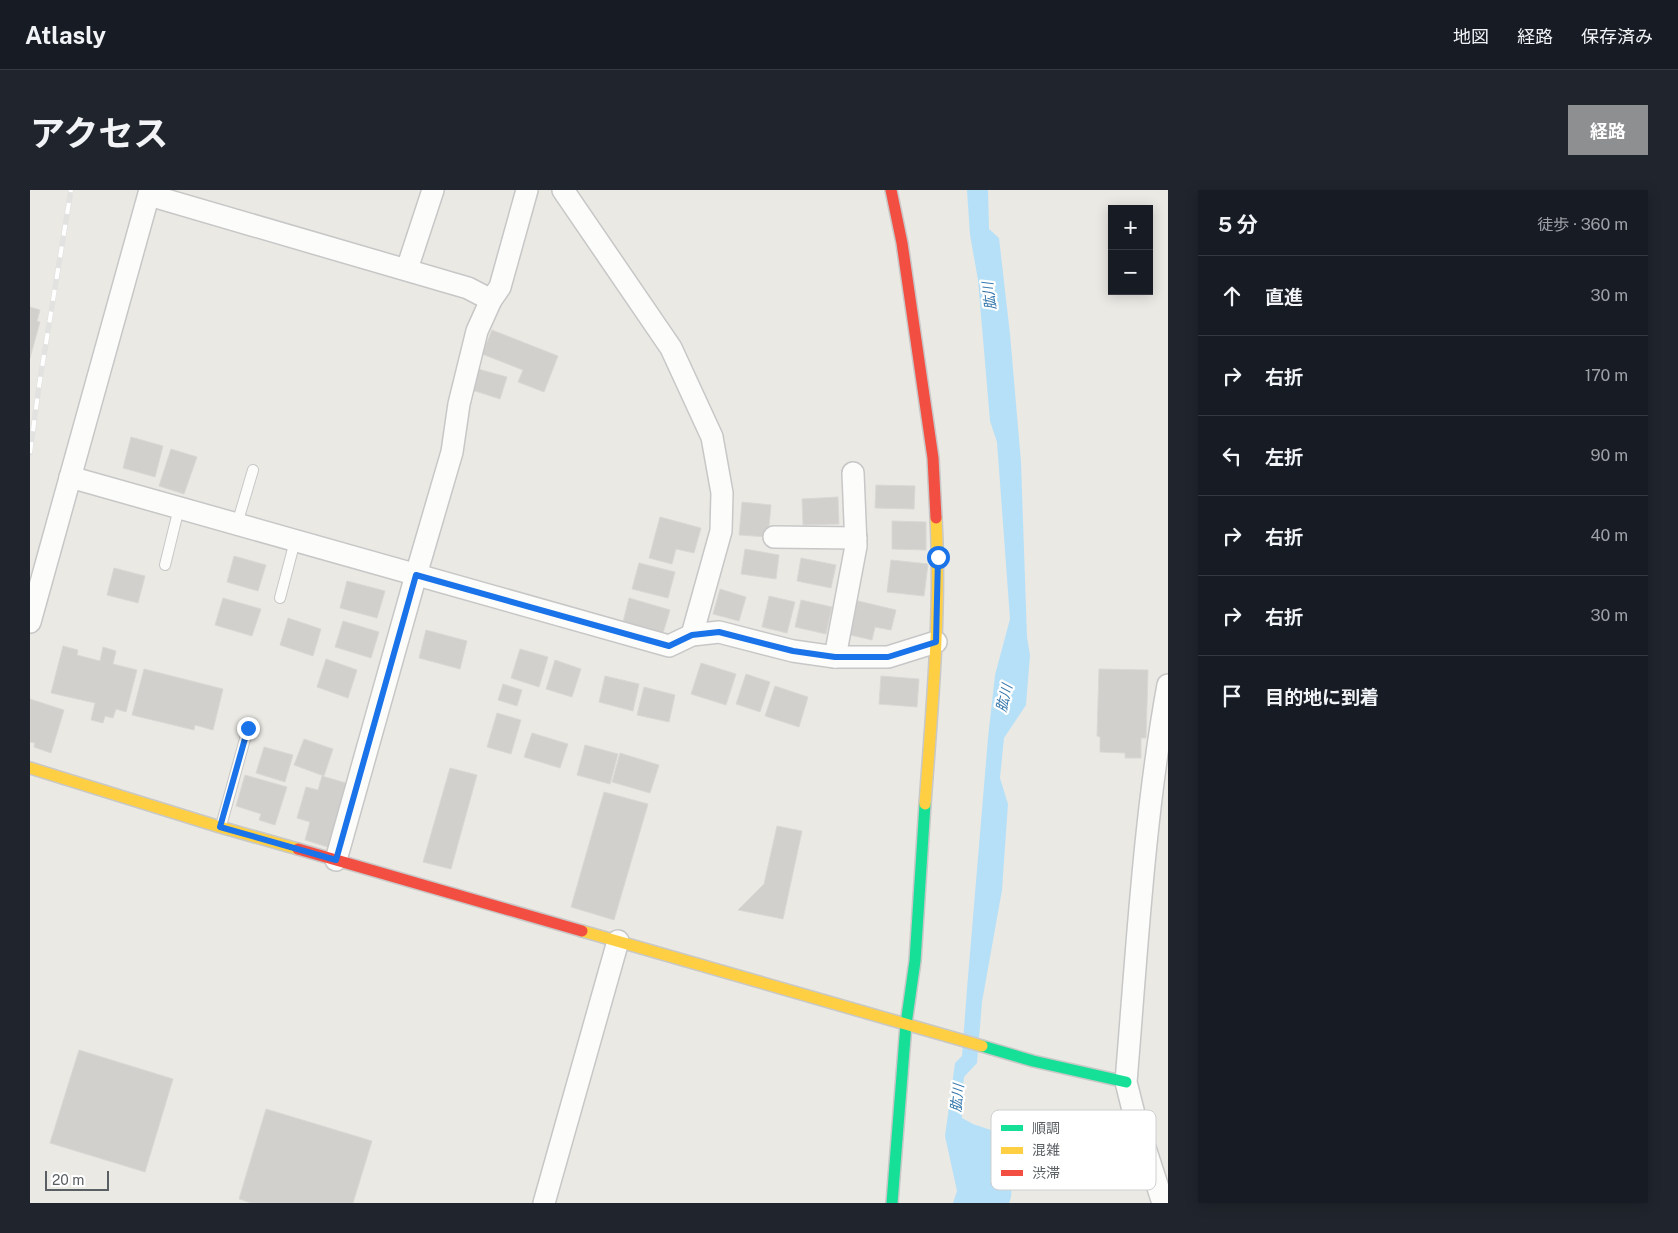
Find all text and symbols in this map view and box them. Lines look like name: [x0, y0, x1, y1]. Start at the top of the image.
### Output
text: Atlasly: [25, 21, 106, 49]
text: 地図: [1453, 26, 1489, 47]
text: 経路: [1517, 26, 1553, 47]
text: 保存済み: [1581, 26, 1653, 47]
button: 経路: [1568, 105, 1648, 155]
text: アクセス: [30, 113, 168, 154]
map controls: [1108, 205, 1153, 295]
button: +: [1108, 205, 1153, 250]
text: 5 分: [1218, 212, 1258, 237]
text: 徒歩 · 360 m: [1537, 215, 1628, 234]
button: −: [1108, 250, 1153, 295]
water label: 肱川: [979, 279, 999, 311]
icon: ahead: [1218, 282, 1246, 310]
text: 直進: [1265, 286, 1303, 308]
text: 30 m: [1591, 286, 1628, 305]
icon: right: [1218, 362, 1246, 390]
text: 右折: [1265, 366, 1303, 388]
text: 170 m: [1585, 366, 1628, 385]
icon: left: [1218, 442, 1246, 470]
text: 左折: [1265, 446, 1303, 468]
text: 90 m: [1591, 446, 1628, 465]
icon: right: [1218, 522, 1246, 550]
text: 右折: [1265, 526, 1303, 548]
text: 40 m: [1590, 526, 1628, 545]
route start: [927, 546, 950, 569]
icon: right: [1218, 602, 1246, 630]
text: 右折: [1265, 606, 1303, 628]
text: 30 m: [1591, 606, 1628, 625]
water label: 肱川: [993, 681, 1016, 714]
icon: arrive: [1218, 682, 1246, 710]
text: 目的地に到着: [1265, 686, 1379, 708]
route end: [237, 717, 260, 740]
water label: 肱川: [948, 1081, 967, 1113]
legend: [991, 1110, 1156, 1190]
text: 順調: [1032, 1120, 1060, 1136]
text: 混雑: [1032, 1142, 1060, 1158]
text: 渋滞: [1032, 1165, 1060, 1181]
scale bar: [45, 1168, 109, 1191]
text: 20 m: [52, 1172, 84, 1188]

